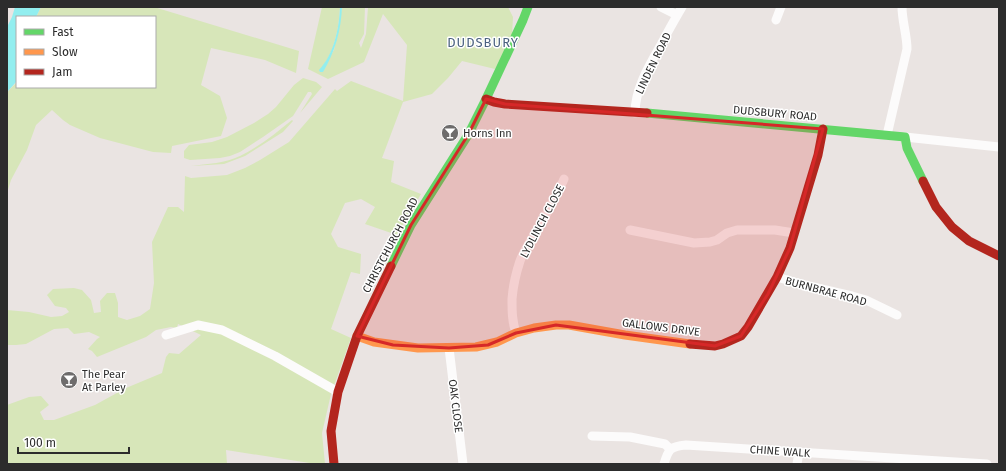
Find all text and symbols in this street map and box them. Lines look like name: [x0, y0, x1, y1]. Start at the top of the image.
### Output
legend: [16, 16, 156, 88]
text: Fast: [52, 25, 74, 39]
street label: LINDEN ROAD: [633, 30, 674, 96]
district label: DUDSBURY: [447, 35, 519, 50]
text: Slow: [52, 45, 78, 59]
text: Jam: [52, 65, 72, 79]
street label: DUDSBURY ROAD: [732, 103, 817, 124]
bar icon: Horns Inn: [440, 123, 460, 143]
place label: Horns Inn: [463, 127, 512, 140]
street label: LYDLINCH CLOSE: [518, 182, 567, 260]
street label: CHRISTCHURCH ROAD: [360, 195, 421, 295]
street label: BURNBRAE ROAD: [784, 274, 868, 309]
street label: GALLOWS DRIVE: [621, 316, 701, 339]
place label: The Pear At Parley: [82, 368, 126, 394]
bar icon: The Pear At Parley: [59, 370, 79, 390]
street label: OAK CLOSE: [446, 379, 465, 434]
scale bar: [18, 429, 129, 455]
text: 100 m: [24, 436, 56, 450]
street label: CHINE WALK: [749, 443, 811, 460]

